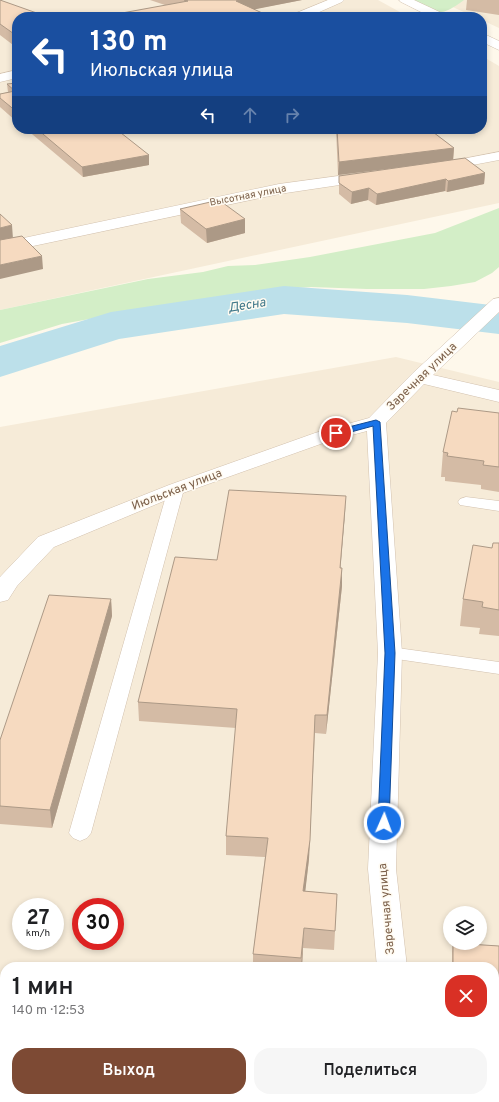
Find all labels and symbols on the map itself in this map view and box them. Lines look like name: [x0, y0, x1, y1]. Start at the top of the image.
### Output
street label: Высотная улица: [209, 182, 287, 210]
water label: Десна: [227, 295, 267, 317]
street label: Заречная улица: [383, 339, 461, 415]
pin: [319, 416, 353, 450]
street label: Июльская улица: [130, 465, 224, 515]
position arrow: [363, 802, 405, 844]
street label: Заречная улица: [375, 862, 399, 956]
speed limit sign: 30: [72, 898, 124, 950]

